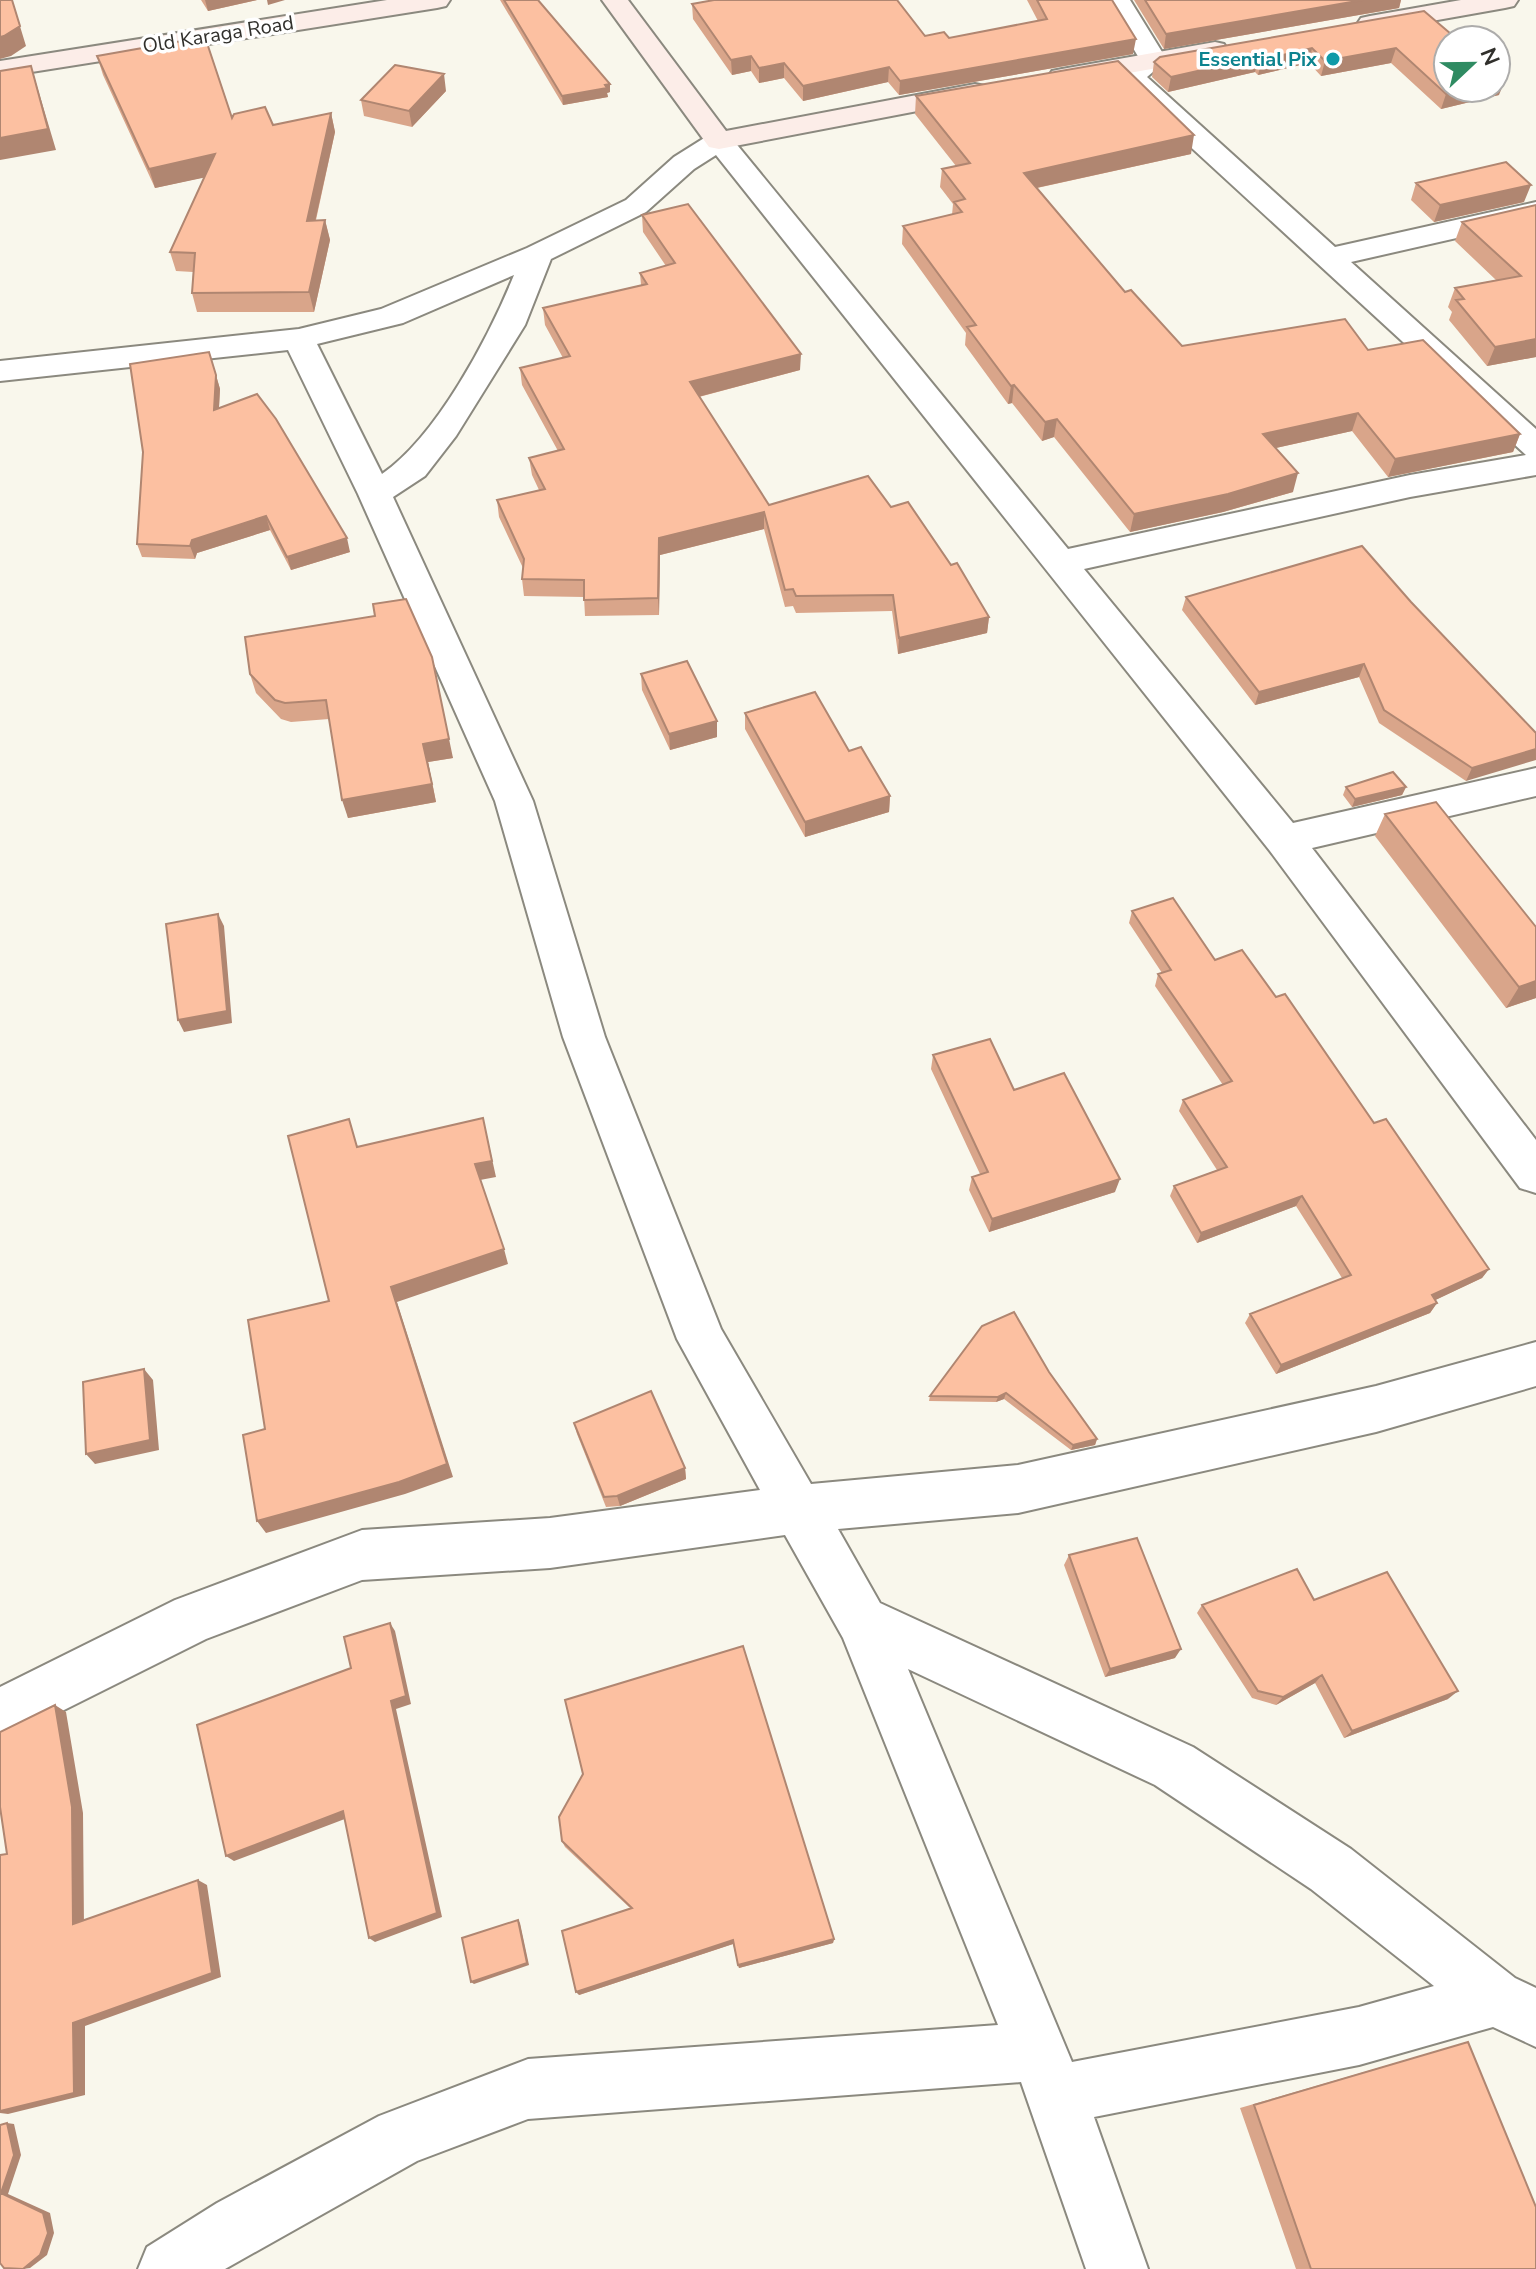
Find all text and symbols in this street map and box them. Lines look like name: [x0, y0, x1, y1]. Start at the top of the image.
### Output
street label: Old Karaga Road: [141, 9, 296, 60]
north arrow: [1432, 24, 1512, 104]
text: N: [1473, 44, 1507, 70]
place label: Essential Pix: [1199, 46, 1318, 73]
marker: Essential Pix: [1324, 50, 1342, 68]

